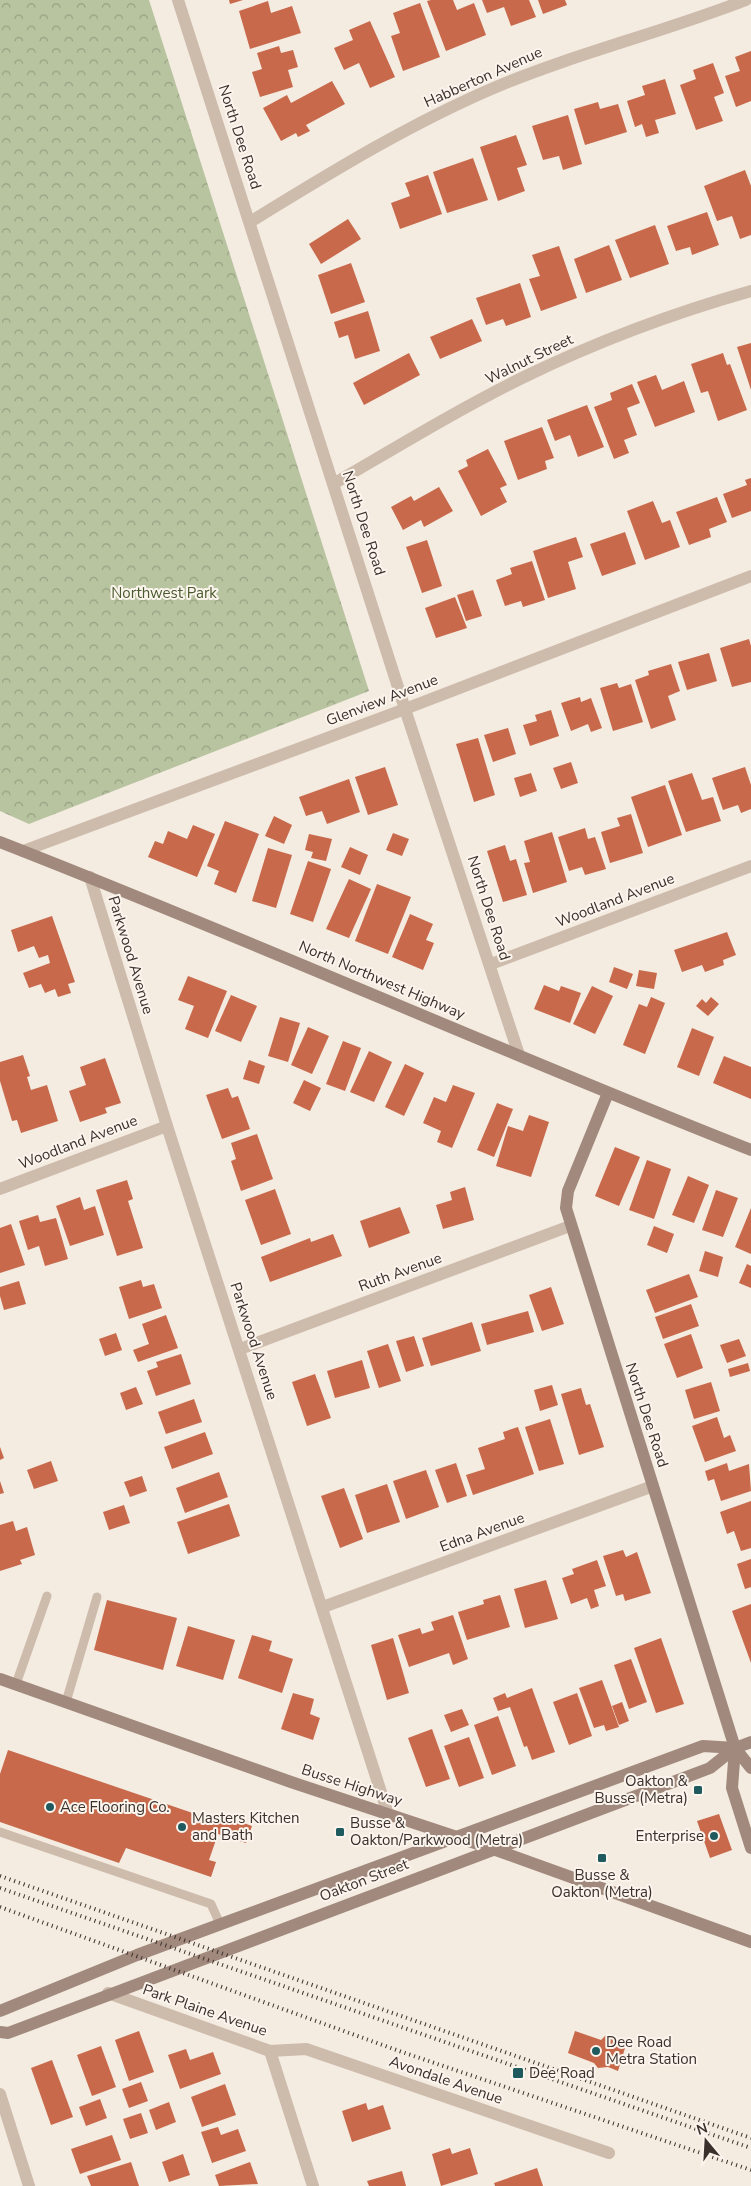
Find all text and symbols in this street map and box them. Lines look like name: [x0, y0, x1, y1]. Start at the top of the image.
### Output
street label: Habberton Avenue: [421, 42, 545, 112]
street label: North Dee Road: [214, 82, 266, 192]
street label: Walnut Street: [482, 329, 577, 389]
street label: North Dee Road: [338, 468, 390, 578]
park label: Northwest Park: [111, 583, 217, 603]
street label: Glenview Avenue: [323, 669, 441, 731]
street label: North Dee Road: [463, 853, 515, 963]
street label: Woodland Avenue: [553, 868, 677, 932]
street label: Parkwood Avenue: [104, 893, 158, 1017]
street label: North Northwest Highway: [296, 936, 468, 1024]
street label: Woodland Avenue: [16, 1110, 140, 1174]
street label: Ruth Avenue: [356, 1248, 444, 1296]
street label: Parkwood Avenue: [226, 1280, 282, 1402]
street label: North Dee Road: [621, 1360, 673, 1470]
street label: Edna Avenue: [437, 1507, 527, 1557]
street label: Busse Highway: [299, 1759, 405, 1811]
place label: Oakton & Busse (Metra): [594, 1771, 689, 1808]
marker: Oakton & Busse (Metra): [692, 1784, 704, 1796]
place label: Ace Flooring Co.: [60, 1797, 170, 1817]
marker: Ace Flooring Co.: [44, 1801, 56, 1813]
place label: Masters Kitchen and Bath: [192, 1808, 299, 1845]
place label: Busse & Oakton/Parkwood (Metra): [350, 1813, 523, 1850]
marker: Masters Kitchen and Bath: [176, 1821, 188, 1833]
marker: Busse & Oakton/Parkwood (Metra): [334, 1826, 346, 1838]
place label: Enterprise: [635, 1826, 704, 1846]
marker: Enterprise: [708, 1830, 720, 1842]
marker: Busse & Oakton (Metra): [596, 1852, 608, 1864]
street label: Oakton Street: [317, 1854, 412, 1906]
place label: Busse & Oakton (Metra): [551, 1865, 653, 1902]
street label: Park Plaine Avenue: [140, 1979, 270, 2041]
place label: Dee Road Metra Station: [606, 2032, 697, 2069]
marker: Dee Road Metra Station: [590, 2045, 602, 2057]
street label: Avondale Avenue: [387, 2051, 506, 2109]
place label: Dee Road: [529, 2063, 595, 2083]
marker: Dee Road: [511, 2066, 525, 2080]
north arrow: [681, 2116, 731, 2166]
text: N: [694, 2118, 710, 2140]

